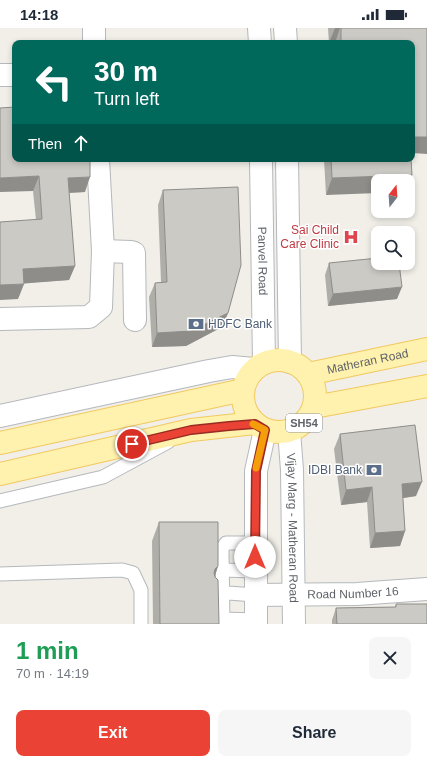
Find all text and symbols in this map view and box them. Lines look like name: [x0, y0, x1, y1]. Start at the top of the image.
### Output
text: 14:18: [20, 6, 58, 23]
icon: left: [28, 56, 80, 108]
text: 30 m: [94, 56, 158, 87]
text: Turn left: [94, 89, 159, 109]
icon: ahead: [70, 132, 92, 154]
text: Then: [28, 135, 62, 152]
north arrow: [371, 174, 415, 218]
map controls: [371, 174, 415, 270]
place label: Sai Child Care Clinic: [280, 223, 339, 251]
street label: Panvel Road: [255, 226, 270, 296]
button: search: [371, 226, 415, 270]
hospital icon: Sai Child Care Clinic: [342, 228, 360, 246]
bank icon: HDFC Bank: [187, 315, 205, 333]
place label: HDFC Bank: [208, 317, 273, 331]
street label: Matheran Road: [326, 346, 410, 377]
road number: SH54: [286, 414, 322, 432]
pin: [115, 427, 149, 461]
icon: arrive: [121, 433, 143, 455]
street label: Vijay Marg - Matheran Road: [284, 452, 301, 603]
bank icon: IDBI Bank: [365, 461, 383, 479]
place label: IDBI Bank: [308, 463, 363, 477]
position arrow: [234, 536, 276, 578]
street label: Road Number 16: [307, 584, 399, 601]
text: 1 min: [16, 637, 79, 664]
button: close: [369, 637, 411, 679]
text: 70 m · 14:19: [16, 666, 89, 681]
button: Exit: [16, 710, 210, 756]
button: Share: [218, 710, 411, 756]

